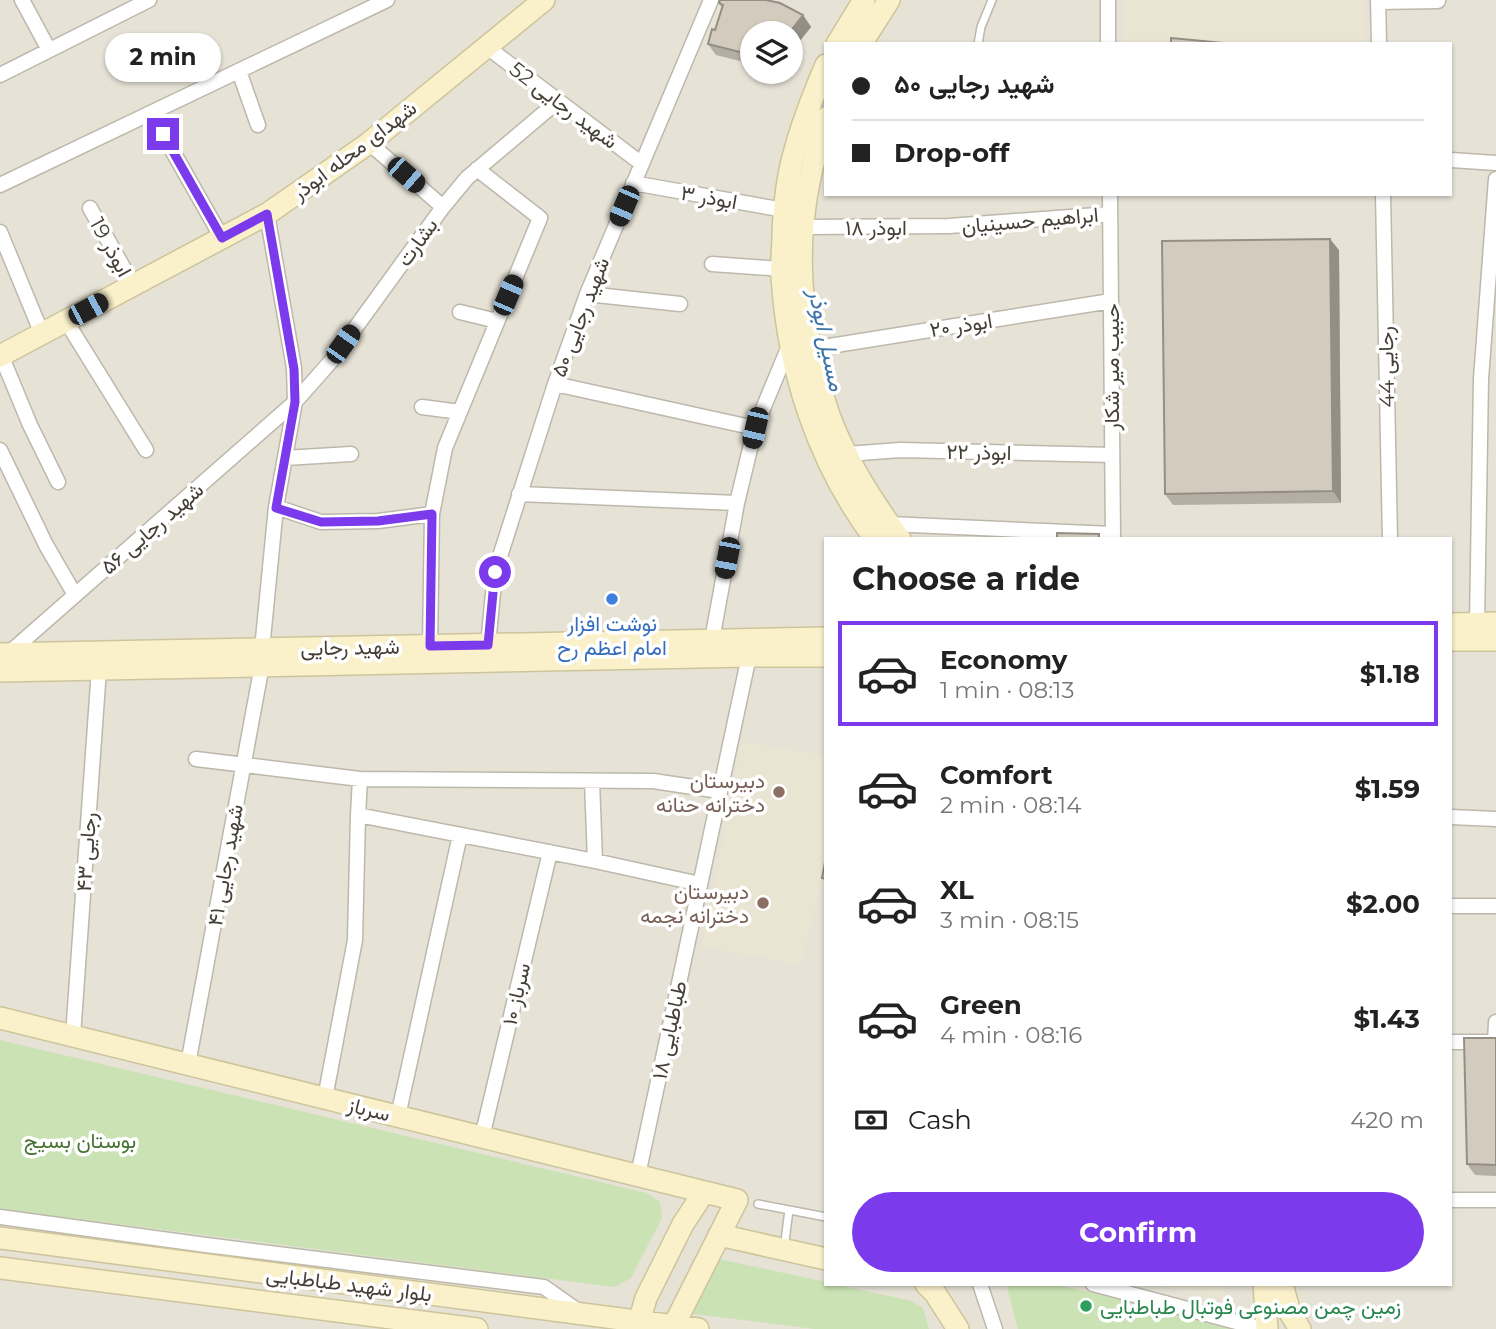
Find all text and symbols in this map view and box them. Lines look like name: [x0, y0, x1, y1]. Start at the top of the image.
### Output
map controls: [740, 21, 803, 84]
button: layers: [740, 21, 803, 84]
callout: 2 min: [105, 32, 221, 82]
text: 2 min: [129, 43, 197, 71]
street label: شهید رجایی 52: [504, 56, 623, 155]
text: شهید رجایی ۵۰: [894, 68, 1055, 100]
street label: شهدای محله ابوذر: [286, 95, 422, 206]
route end: [147, 118, 179, 150]
text: Drop-off: [894, 137, 1009, 169]
car: [384, 153, 429, 197]
street label: ابوذر ۳: [679, 180, 739, 215]
car: [607, 183, 642, 229]
street label: ابراهیم حسینیان: [960, 202, 1100, 240]
street label: ابوذر 19: [84, 213, 137, 281]
street label: بشارت: [391, 213, 444, 272]
street label: ابوذر ۱۸: [845, 215, 907, 241]
street label: شهید رجایی ۵۰: [546, 254, 615, 381]
car: [491, 272, 526, 318]
water label: مسیل ابوذر: [801, 285, 852, 394]
car: [65, 290, 112, 328]
street label: حبیب میر شکار: [1099, 303, 1125, 432]
street label: ابوذر ۲۰: [928, 308, 994, 343]
car: [323, 321, 364, 367]
street label: رجایی 44: [1373, 326, 1400, 408]
car: [741, 405, 770, 451]
street label: ابوذر ۲۲: [946, 439, 1012, 466]
street label: شهید رجایی ۵۶: [96, 477, 209, 580]
car: [713, 535, 742, 581]
route start: [479, 556, 511, 588]
text: Choose a ride: [852, 559, 1080, 598]
marker: نوشت افزار امام اعظم رح: [604, 591, 620, 607]
place label: نوشت افزار امام اعظم رح: [557, 611, 667, 662]
street label: شهید رجایی: [300, 634, 400, 661]
icon: car: [856, 642, 919, 705]
text: Economy: [940, 644, 1067, 676]
text: $1.18: [1360, 658, 1420, 690]
text: 1 min · 08:13: [940, 676, 1074, 704]
icon: car: [856, 757, 919, 820]
text: Comfort: [940, 759, 1052, 791]
place label: دبیرستان دخترانه حنانه: [656, 768, 765, 818]
text: $1.59: [1355, 773, 1420, 805]
marker: دبیرستان دخترانه حنانه: [771, 784, 787, 800]
text: 2 min · 08:14: [940, 791, 1081, 819]
street label: شهید رجایی ۴۱: [202, 802, 249, 928]
street label: رجایی ۴۳: [71, 811, 102, 893]
icon: car: [856, 872, 919, 935]
text: XL: [940, 874, 974, 906]
place label: دبیرستان دخترانه نجمه: [640, 879, 749, 929]
text: $2.00: [1346, 888, 1420, 920]
marker: دبیرستان دخترانه نجمه: [755, 895, 771, 911]
text: 3 min · 08:15: [940, 906, 1079, 934]
street label: سرباز ۱۰: [497, 960, 536, 1028]
street label: طباطبایی ۱۸: [646, 979, 692, 1081]
icon: car: [856, 987, 919, 1050]
text: Green: [940, 989, 1022, 1021]
text: $1.43: [1354, 1003, 1420, 1035]
text: 4 min · 08:16: [940, 1021, 1082, 1049]
street label: سرباز: [344, 1091, 393, 1127]
icon: cash: [852, 1101, 890, 1139]
text: Cash: [908, 1104, 972, 1136]
text: 420 m: [1350, 1106, 1424, 1134]
park label: بوستان بسیج: [24, 1128, 136, 1155]
button: Confirm: [852, 1192, 1424, 1272]
street label: بلوار شهید طباطبایی: [264, 1261, 433, 1308]
place label: زمین چمن مصنوعی فوتبال طباطبایی: [1100, 1294, 1401, 1321]
marker: زمین چمن مصنوعی فوتبال طباطبایی: [1078, 1298, 1094, 1314]

